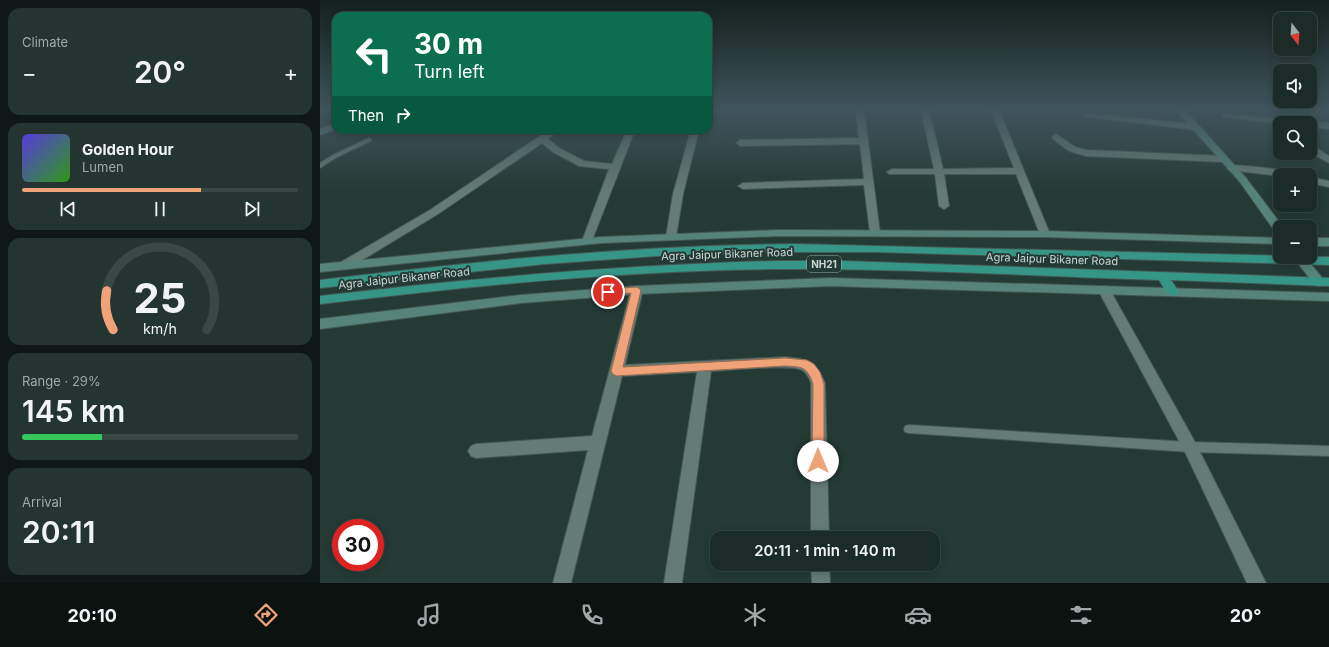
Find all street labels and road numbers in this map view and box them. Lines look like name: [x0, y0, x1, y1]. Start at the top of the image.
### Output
street label: Agra Jaipur Bikaner Road: [661, 245, 793, 263]
street label: Agra Jaipur Bikaner Road: [986, 250, 1118, 268]
road number: NH21: [807, 256, 841, 272]
street label: Agra Jaipur Bikaner Road: [338, 264, 470, 292]

